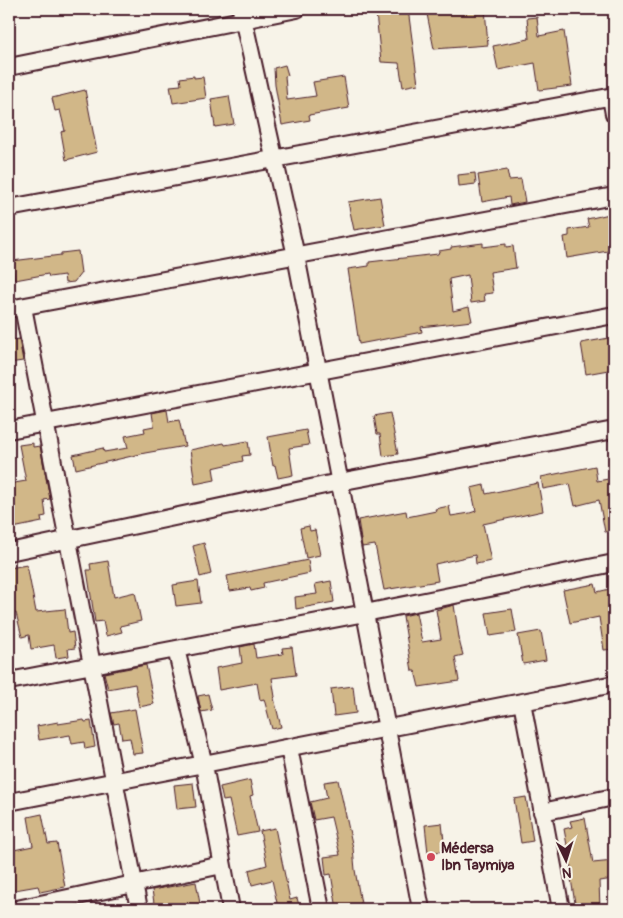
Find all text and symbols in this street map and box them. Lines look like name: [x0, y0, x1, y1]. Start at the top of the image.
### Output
north arrow: [540, 836, 590, 886]
place label: Médersa Ibn Taymiya: [441, 839, 515, 875]
marker: Médersa Ibn Taymiya: [425, 851, 437, 863]
text: N: [562, 864, 572, 881]

